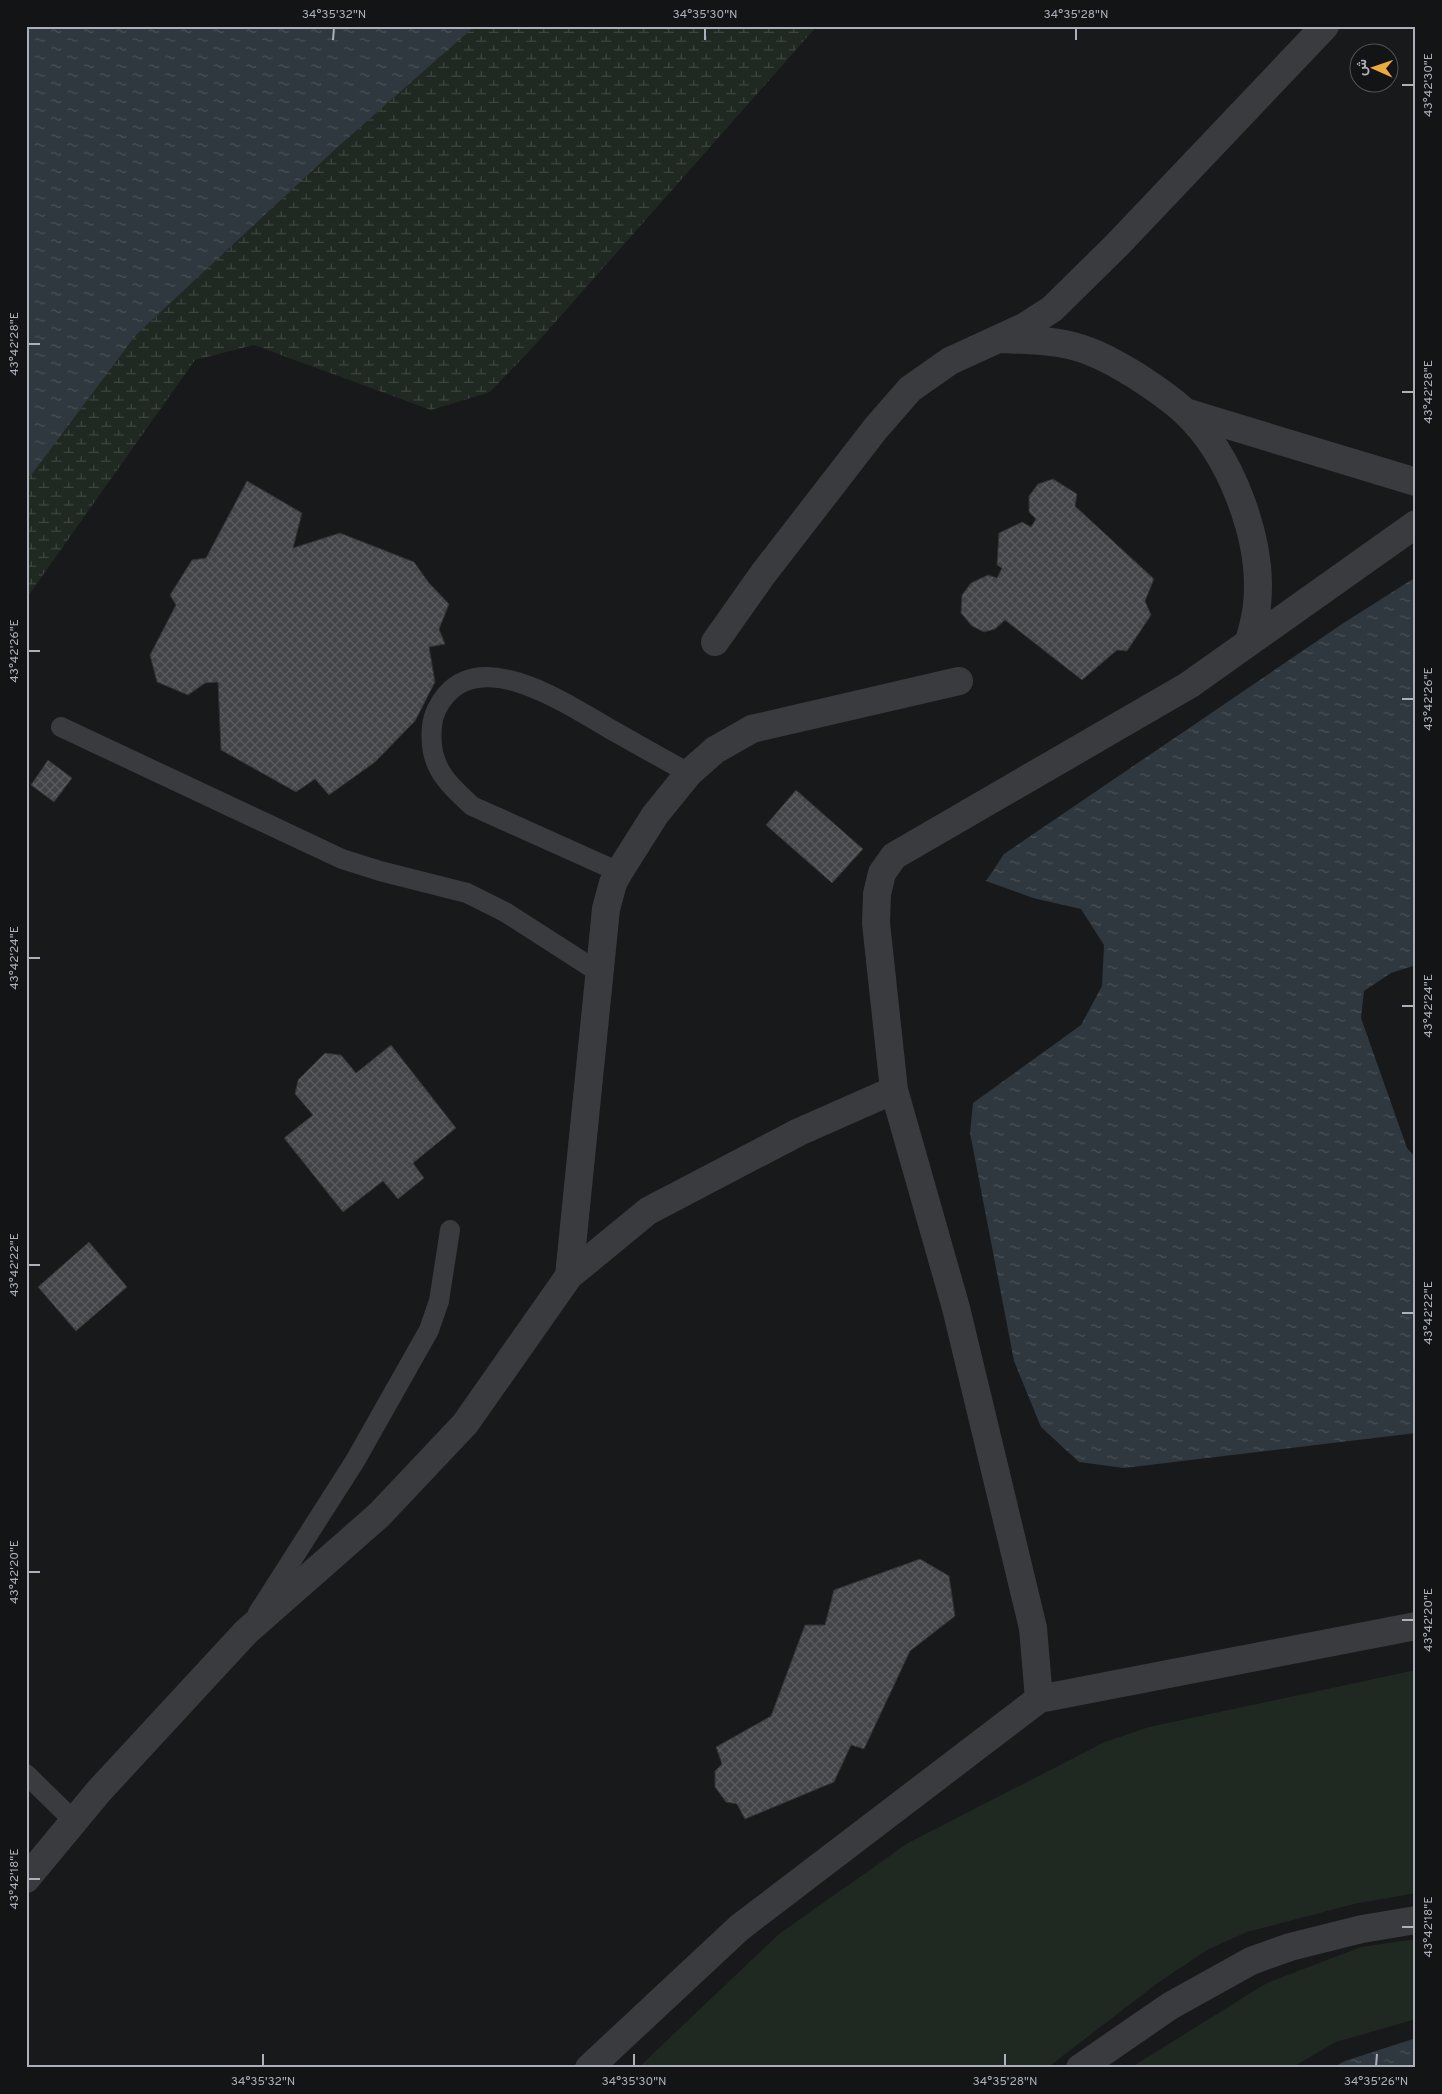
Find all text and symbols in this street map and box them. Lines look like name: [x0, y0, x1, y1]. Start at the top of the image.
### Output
text: 34°35'32"N: [302, 7, 366, 23]
text: 34°35'30"N: [673, 7, 737, 23]
text: 34°35'28"N: [1044, 7, 1108, 23]
north arrow: [1350, 42, 1400, 92]
text: 43°42'30"E: [1421, 53, 1437, 117]
text: ش: [1354, 59, 1371, 76]
text: 43°42'28"E: [7, 312, 23, 376]
text: 43°42'28"E: [1421, 360, 1437, 424]
text: 43°42'26"E: [7, 619, 23, 683]
text: 43°42'26"E: [1421, 667, 1437, 731]
text: 43°42'24"E: [7, 926, 23, 990]
text: 43°42'24"E: [1421, 974, 1437, 1038]
text: 43°42'22"E: [7, 1233, 23, 1297]
text: 43°42'22"E: [1421, 1281, 1437, 1345]
text: 43°42'20"E: [7, 1540, 23, 1604]
text: 43°42'20"E: [1421, 1588, 1437, 1652]
text: 43°42'18"E: [7, 1849, 23, 1909]
text: 43°42'18"E: [1421, 1897, 1437, 1957]
text: 34°35'32"N: [231, 2074, 295, 2090]
text: 34°35'30"N: [602, 2074, 666, 2090]
text: 34°35'28"N: [973, 2074, 1037, 2090]
text: 34°35'26"N: [1344, 2074, 1408, 2090]

